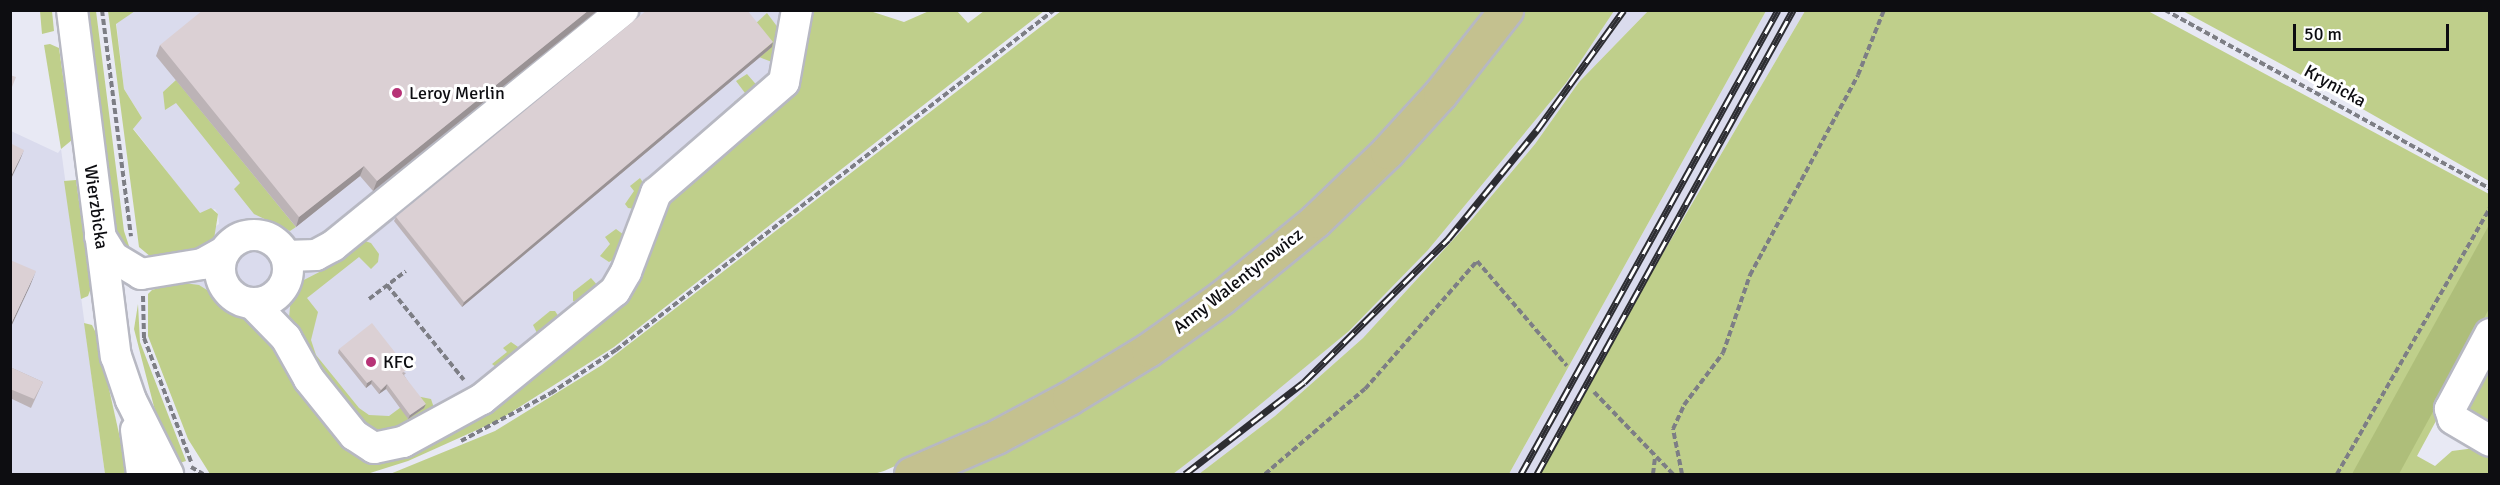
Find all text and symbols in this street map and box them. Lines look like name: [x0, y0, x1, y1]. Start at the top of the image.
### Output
scale bar: [2296, 12, 2452, 50]
text: 50 m: [2304, 23, 2342, 45]
street label: Krynicka: [2300, 60, 2370, 112]
place label: Leroy Merlin: [409, 82, 505, 104]
marker: Leroy Merlin: [390, 86, 404, 100]
street label: Wierzbicka: [79, 163, 113, 251]
street label: Anny Walentynowicz: [1169, 224, 1307, 338]
place label: KFC: [383, 351, 414, 373]
marker: KFC: [364, 355, 378, 369]

